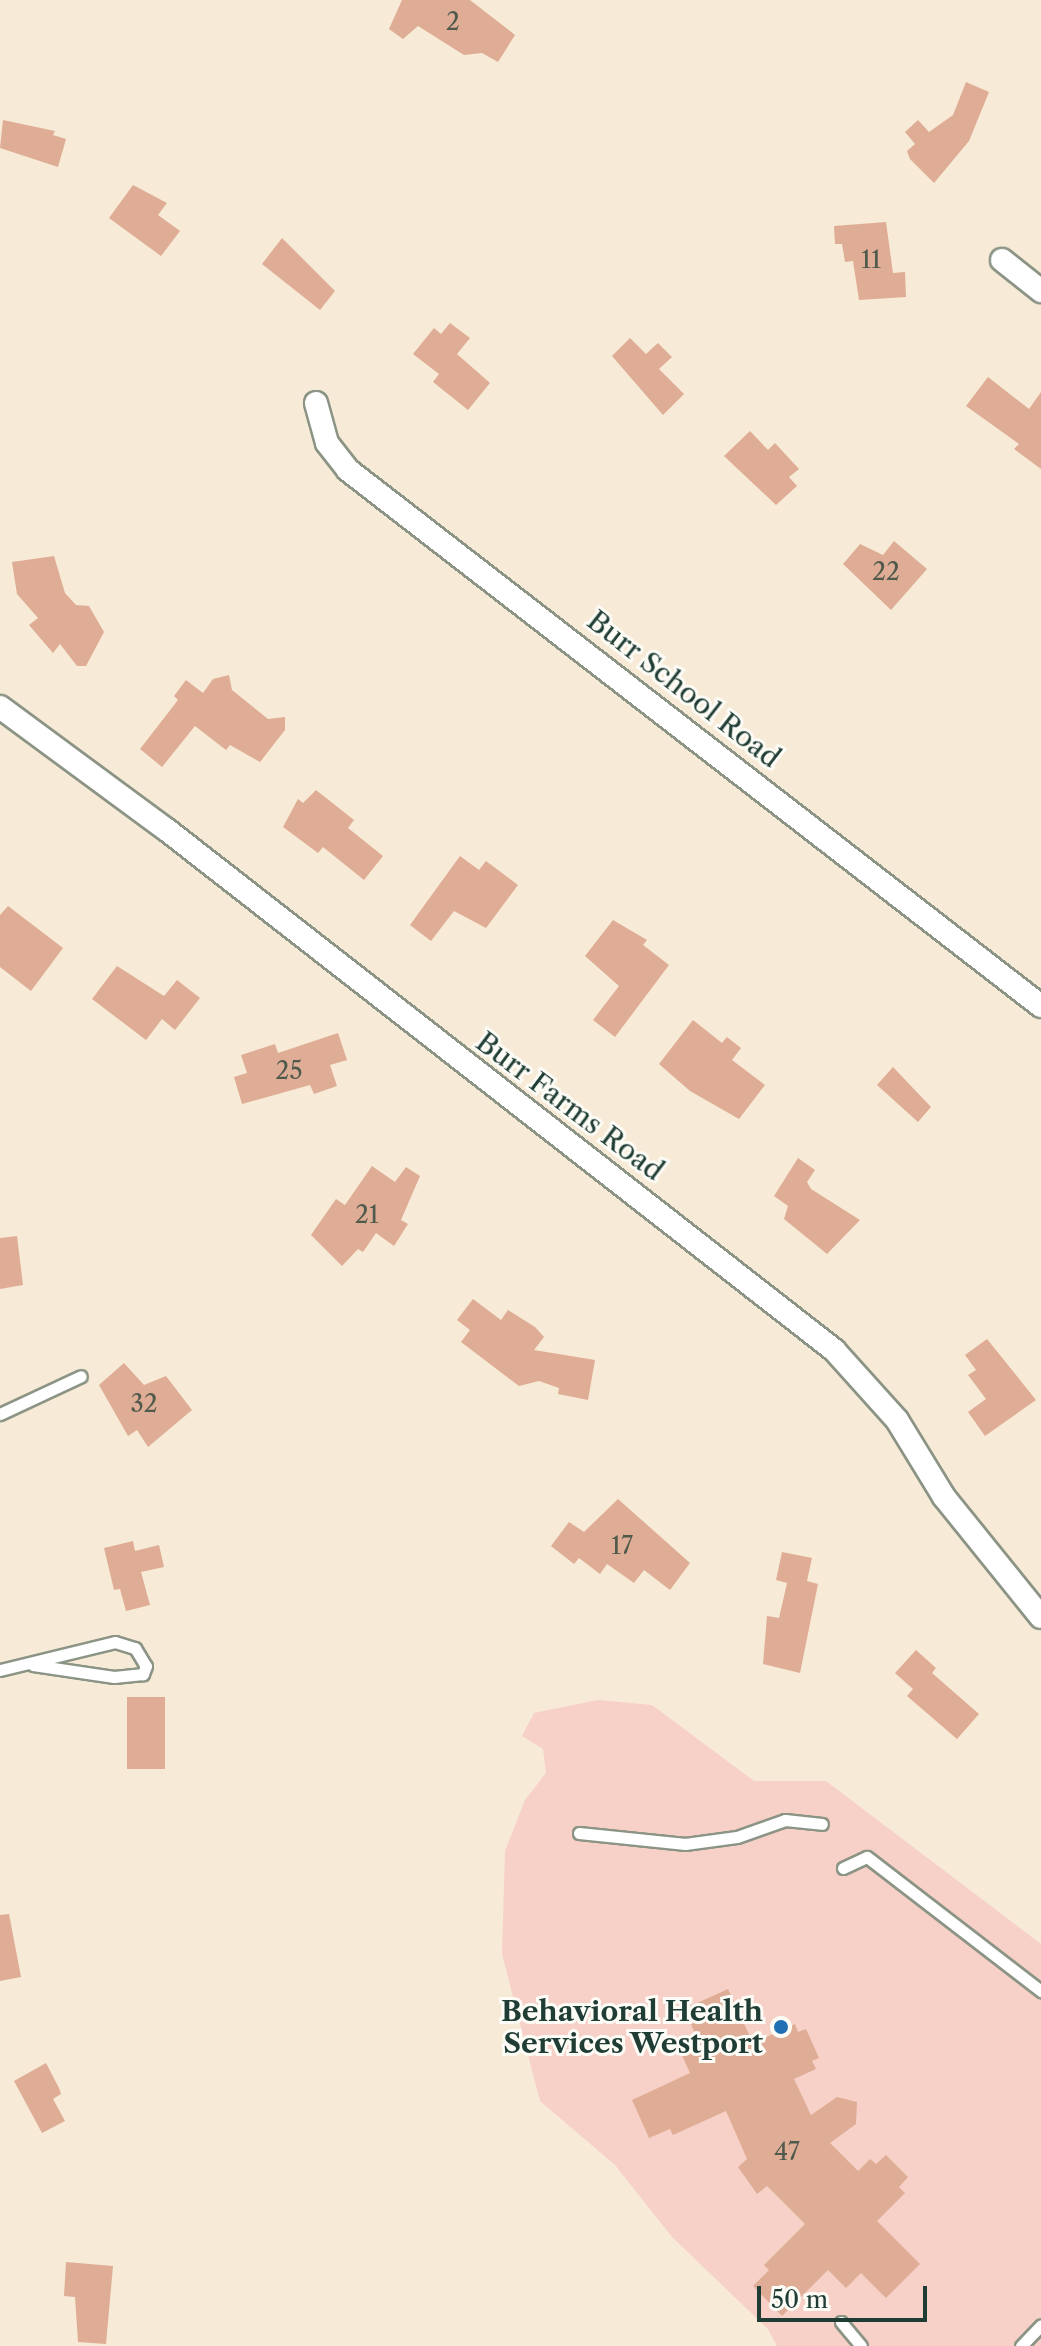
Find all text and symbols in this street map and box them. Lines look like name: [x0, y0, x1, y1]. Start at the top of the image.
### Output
house number: 2: [446, 8, 460, 36]
house number: 11: [861, 246, 881, 274]
house number: 22: [872, 558, 900, 586]
street label: Burr School Road: [581, 603, 787, 775]
street label: Burr Farms Road: [469, 1024, 671, 1188]
house number: 25: [276, 1057, 302, 1085]
house number: 21: [355, 1201, 379, 1229]
house number: 32: [130, 1390, 158, 1418]
house number: 17: [611, 1532, 633, 1560]
place label: Behavioral Health Services Westport: [501, 1994, 763, 2060]
marker: Behavioral Health Services Westport: [770, 2016, 792, 2038]
house number: 47: [774, 2138, 800, 2166]
scale bar: [761, 2270, 931, 2320]
text: 50 m: [771, 2285, 828, 2314]

